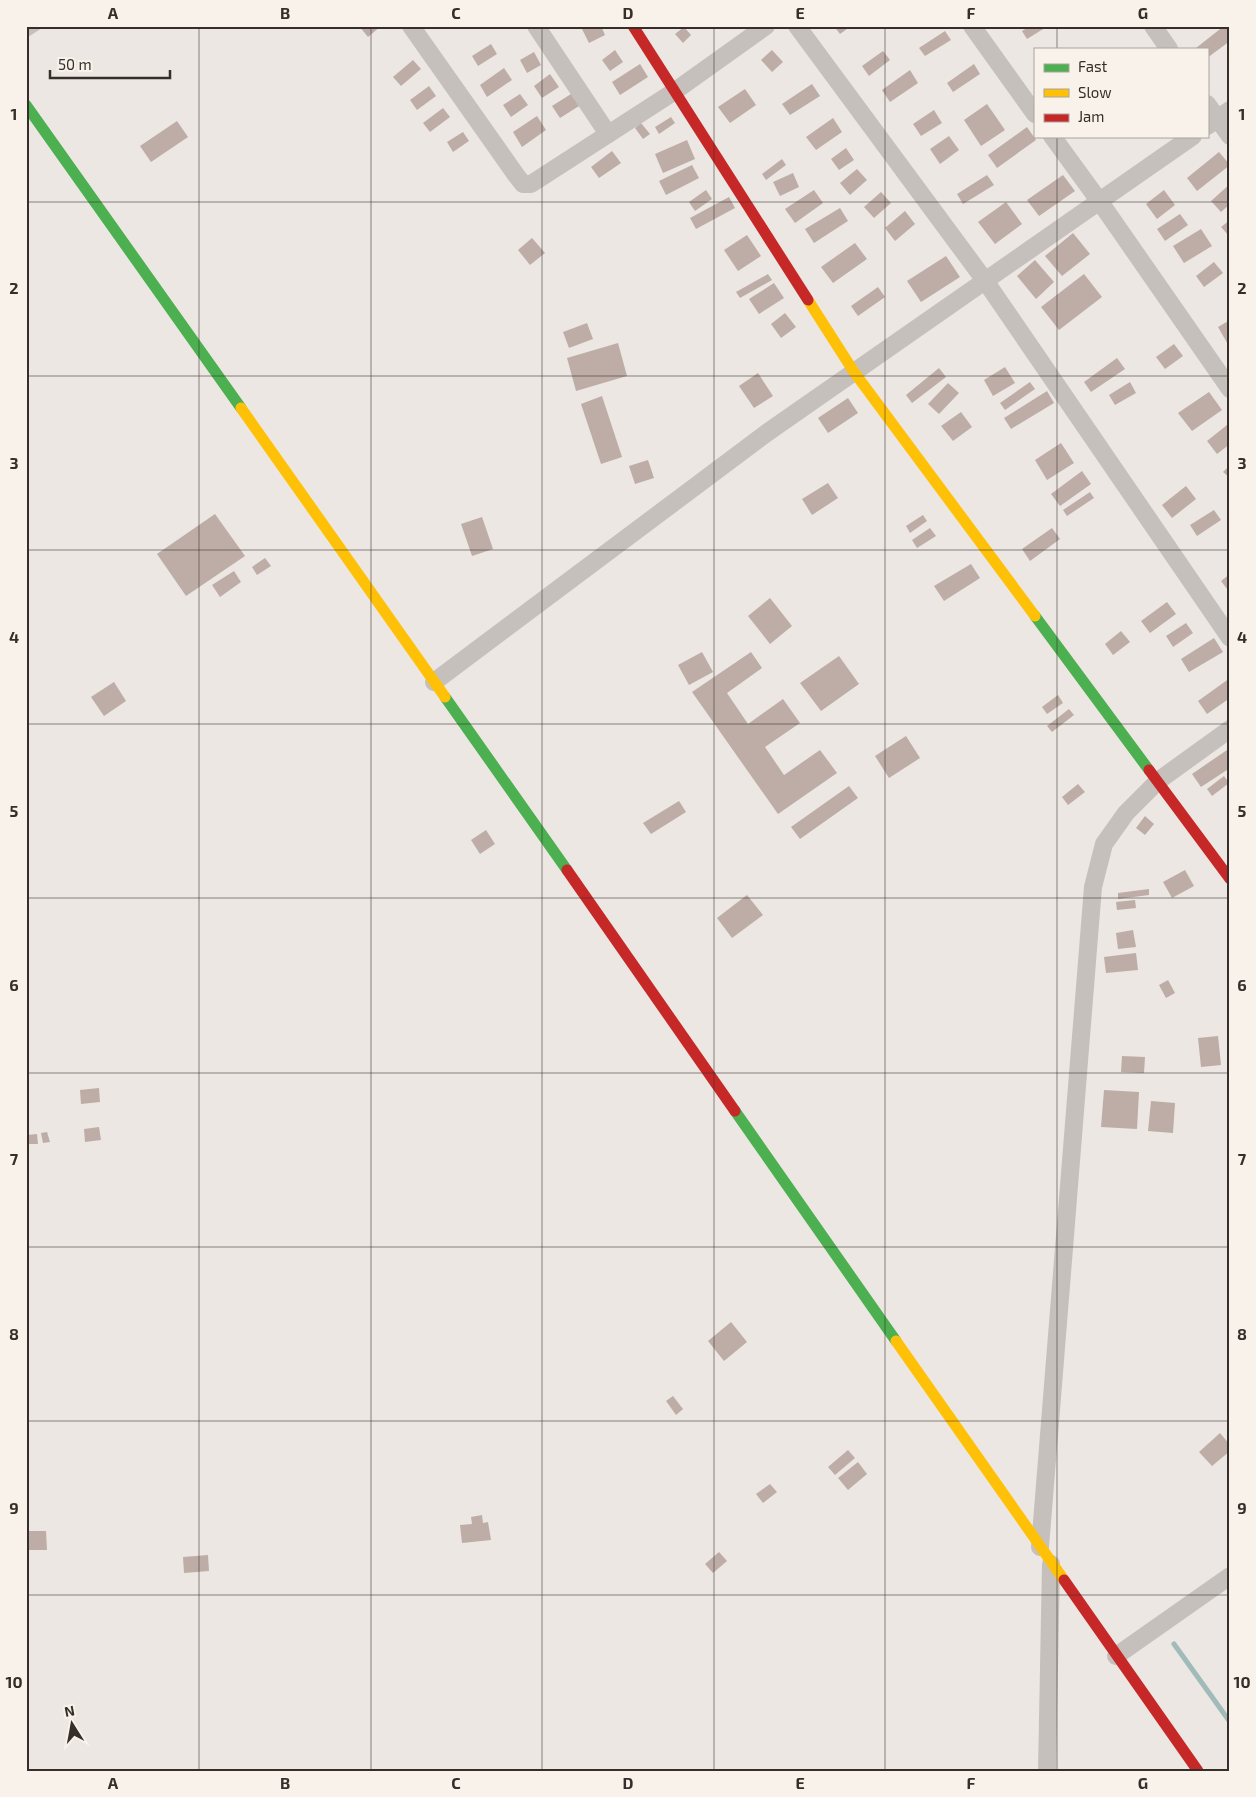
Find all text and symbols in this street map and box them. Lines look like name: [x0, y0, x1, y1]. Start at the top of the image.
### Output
text: A: [108, 3, 119, 22]
text: B: [280, 3, 290, 22]
text: C: [451, 3, 461, 22]
text: D: [623, 3, 634, 22]
text: E: [795, 3, 805, 22]
text: F: [967, 3, 976, 22]
text: G: [1138, 3, 1148, 22]
scale bar: [50, 48, 170, 80]
legend: [1034, 48, 1208, 138]
text: 50 m: [58, 55, 92, 73]
text: Fast: [1078, 57, 1108, 75]
text: Slow: [1078, 83, 1112, 101]
text: 1: [11, 104, 17, 123]
text: 1: [1239, 104, 1245, 123]
text: Jam: [1078, 107, 1104, 125]
text: 2: [9, 278, 19, 297]
text: 2: [1237, 278, 1247, 297]
text: 3: [9, 453, 19, 472]
text: 3: [1237, 453, 1247, 472]
text: 4: [9, 627, 19, 646]
text: 4: [1237, 627, 1247, 646]
text: 5: [10, 801, 19, 820]
text: 5: [1238, 801, 1247, 820]
text: 6: [9, 975, 19, 994]
text: 6: [1237, 975, 1247, 994]
text: 7: [10, 1149, 19, 1168]
text: 7: [1238, 1149, 1247, 1168]
text: 8: [9, 1324, 19, 1343]
text: 8: [1237, 1324, 1247, 1343]
text: 9: [9, 1498, 19, 1517]
text: 9: [1237, 1498, 1247, 1517]
text: 10: [5, 1672, 23, 1691]
text: 10: [1233, 1672, 1251, 1691]
north arrow: [48, 1700, 98, 1750]
text: N: [63, 1701, 76, 1720]
text: A: [108, 1773, 119, 1792]
text: B: [280, 1773, 290, 1792]
text: C: [451, 1773, 461, 1792]
text: D: [623, 1773, 634, 1792]
text: E: [795, 1773, 805, 1792]
text: F: [967, 1773, 976, 1792]
text: G: [1138, 1773, 1148, 1792]

